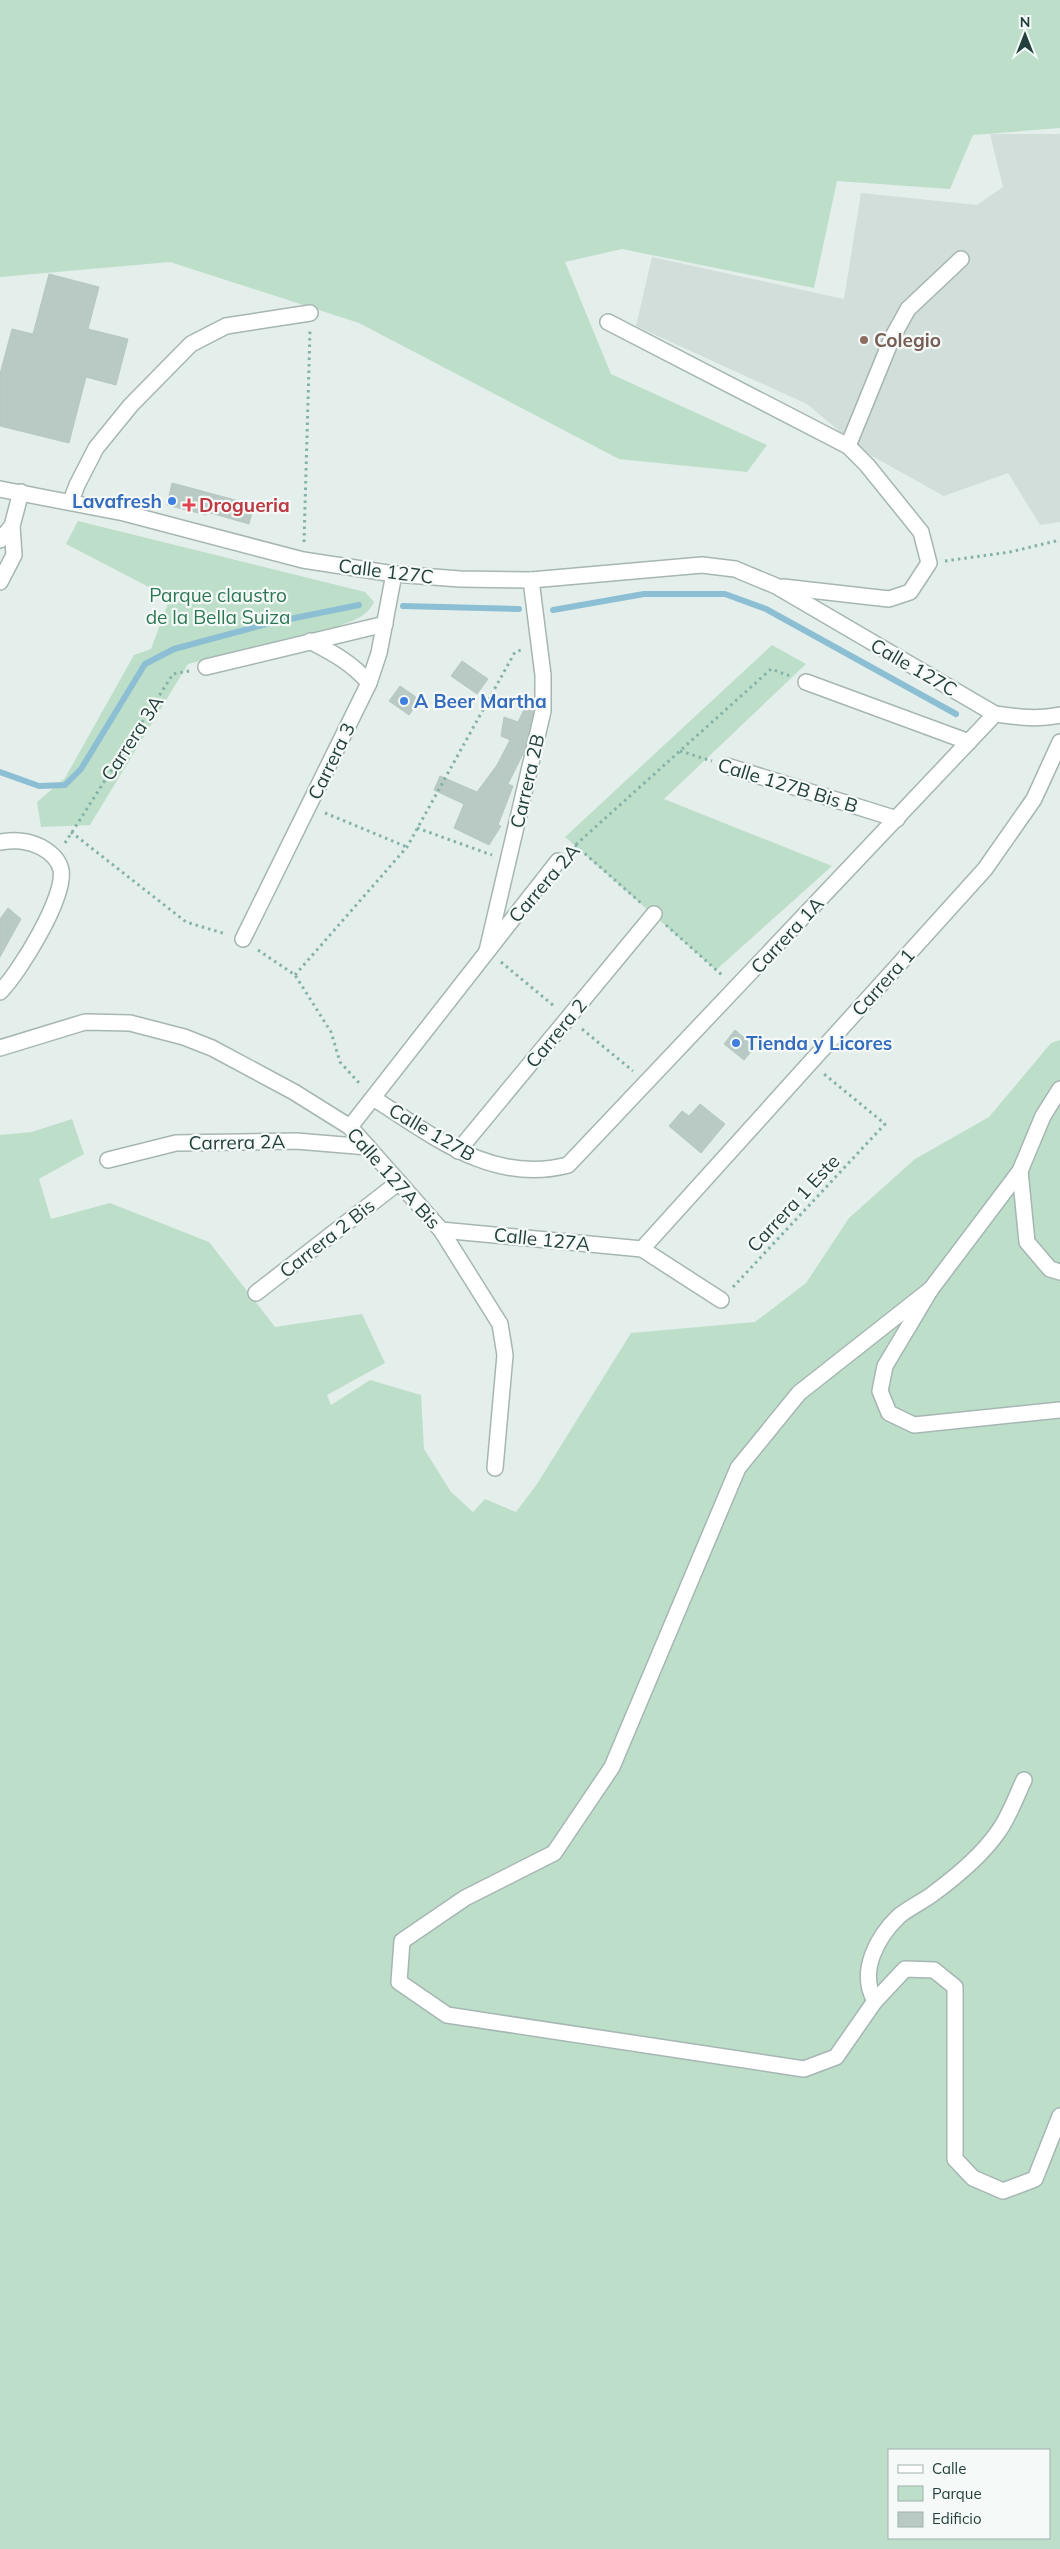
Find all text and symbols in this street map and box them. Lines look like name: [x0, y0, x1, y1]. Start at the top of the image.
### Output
north arrow: [1000, 10, 1050, 60]
text: N: [1020, 13, 1030, 31]
place label: Colegio: [874, 328, 941, 352]
marker: Colegio: [858, 334, 870, 346]
place label: Lavafresh: [72, 489, 162, 513]
place label: Drogueria: [199, 493, 290, 517]
marker: Lavafresh: [166, 495, 178, 507]
marker: Drogueria: [183, 499, 195, 511]
street label: Calle 127C: [337, 553, 435, 589]
park label: Parque claustro de la Bella Suiza: [146, 583, 290, 629]
street label: Calle 127C: [867, 633, 961, 701]
place label: A Beer Martha: [414, 689, 547, 713]
street label: Carrera 3A: [96, 691, 168, 785]
marker: A Beer Martha: [398, 695, 410, 707]
street label: Carrera 3: [302, 719, 360, 803]
street label: Carrera 2B: [505, 732, 549, 830]
street label: Calle 127B Bis B: [715, 752, 861, 818]
street label: Carrera 2A: [503, 839, 585, 927]
street label: Carrera 1A: [745, 891, 829, 979]
street label: Carrera 1: [846, 943, 920, 1021]
street label: Carrera 2: [520, 994, 592, 1072]
place label: Tienda y Licores: [746, 1031, 892, 1055]
marker: Tienda y Licores: [730, 1037, 742, 1049]
street label: Calle 127B: [385, 1098, 479, 1166]
street label: Calle 127A Bis: [342, 1122, 446, 1234]
street label: Carrera 2A: [188, 1129, 286, 1155]
street label: Carrera 1 Este: [742, 1149, 844, 1257]
street label: Carrera 2 Bis: [275, 1193, 379, 1283]
street label: Calle 127A: [493, 1222, 591, 1256]
legend: [888, 2449, 1050, 2539]
text: Calle: [932, 2459, 966, 2478]
text: Parque: [932, 2484, 982, 2503]
text: Edificio: [932, 2509, 982, 2528]

